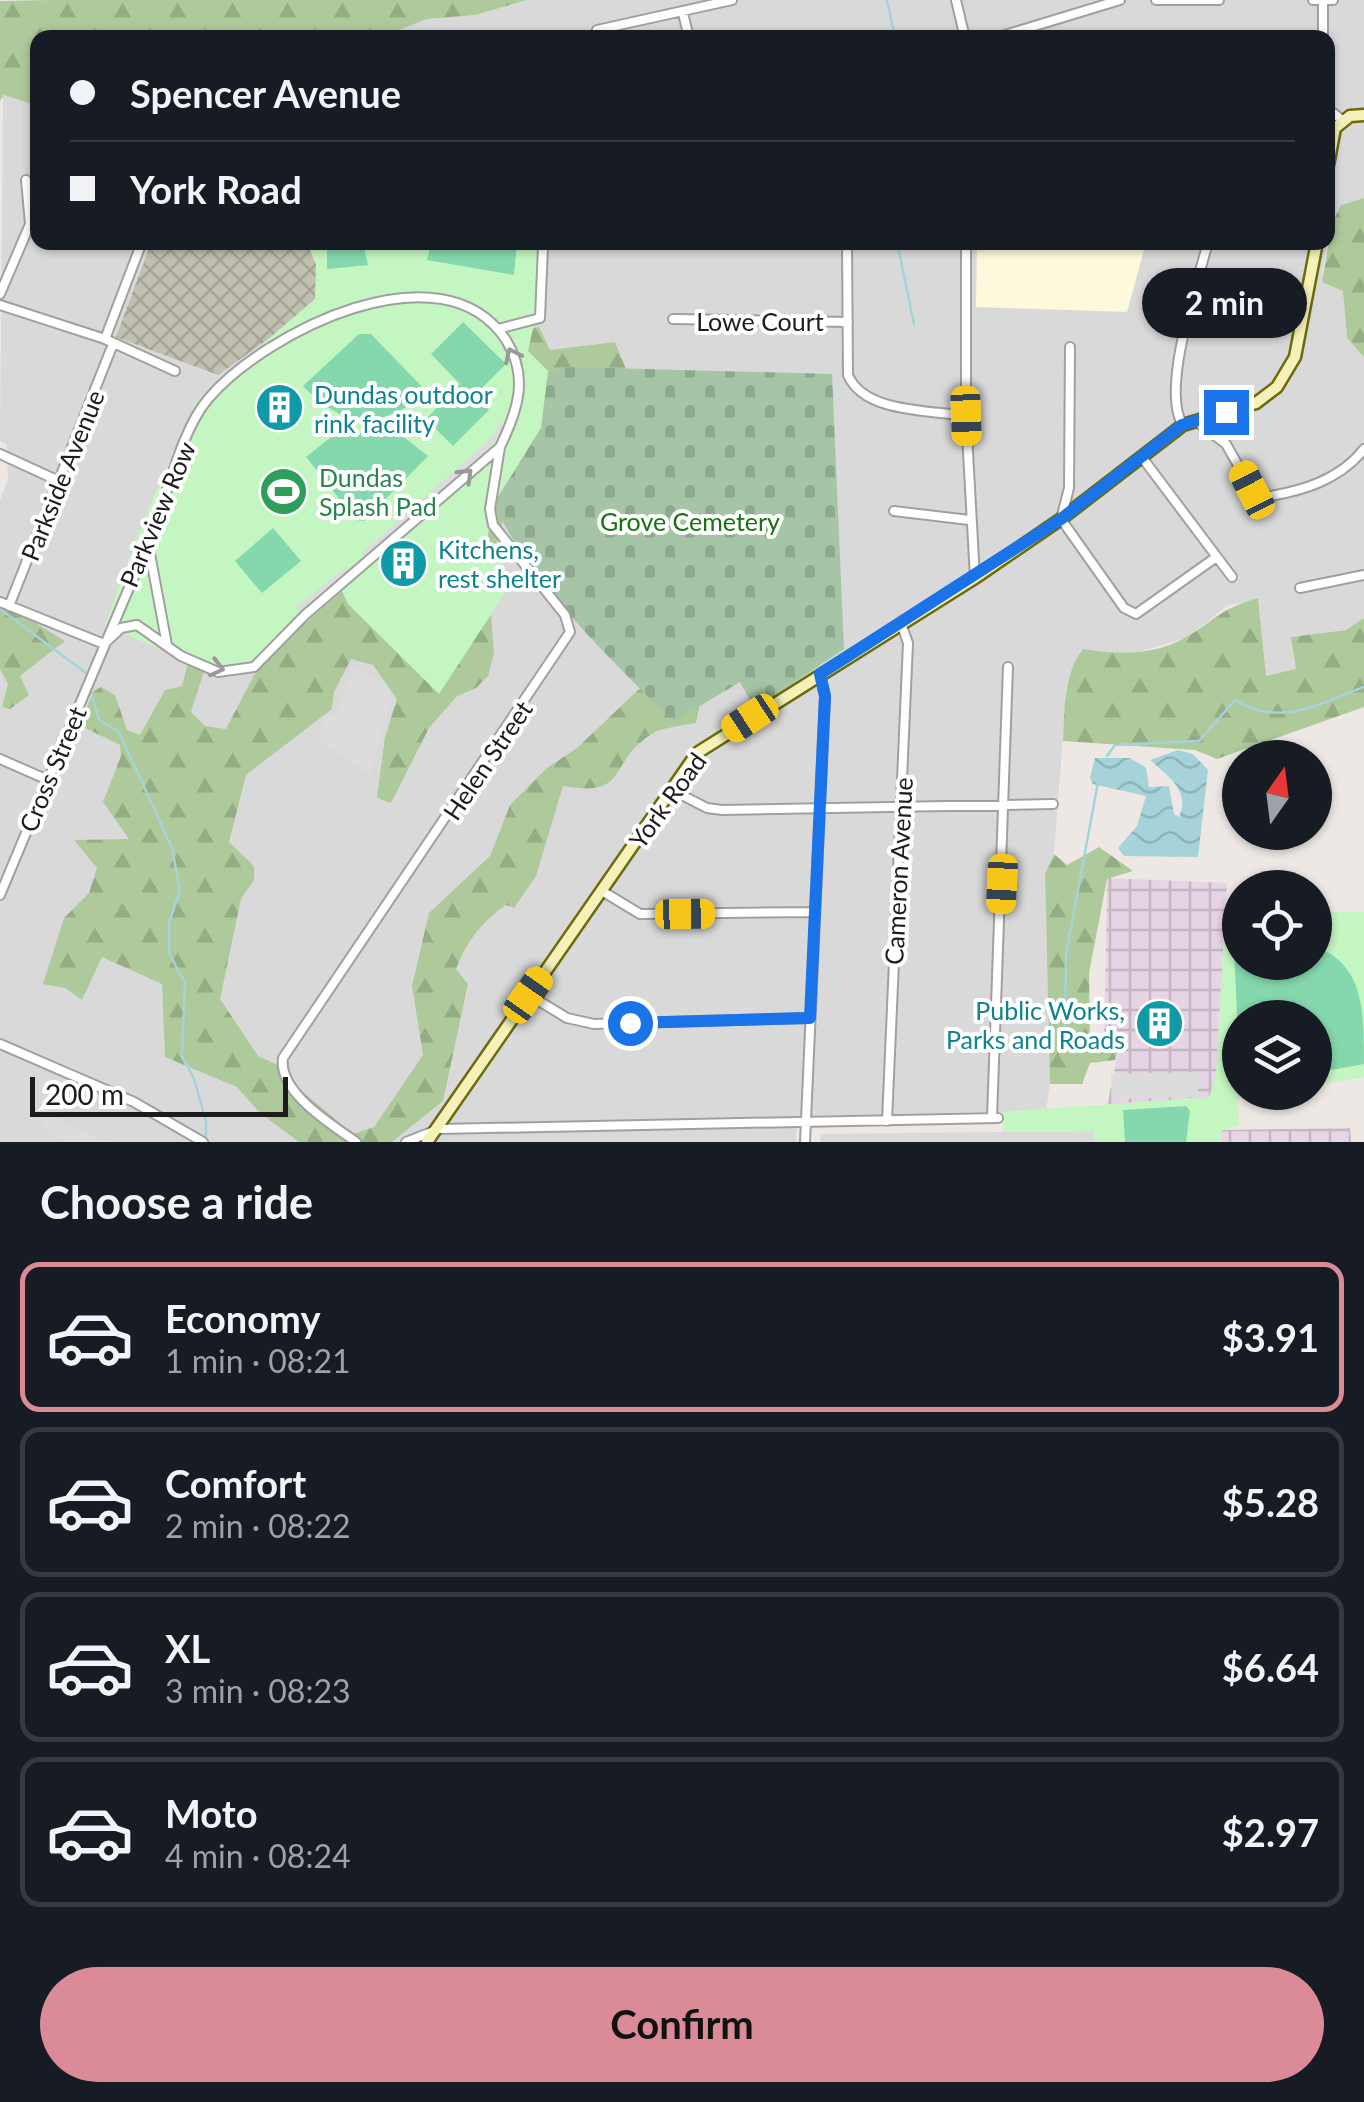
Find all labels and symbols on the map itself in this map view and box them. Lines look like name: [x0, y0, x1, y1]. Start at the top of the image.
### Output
callout: 2 min: [1144, 267, 1308, 337]
street label: Lowe Court: [696, 306, 824, 336]
one-way arrow: [505, 347, 525, 365]
place label: Dundas outdoor rink facility: [314, 379, 493, 438]
building icon: Dundas outdoor rink facility: [253, 382, 305, 434]
street label: Parkside Avenue: [14, 385, 110, 565]
car: [950, 385, 982, 447]
route end: [1204, 390, 1249, 435]
street label: Parkview Row: [113, 437, 201, 591]
car: [1225, 456, 1279, 524]
place label: Dundas Splash Pad: [319, 462, 437, 521]
sports icon: Dundas Splash Pad: [258, 465, 310, 517]
one-way arrow: [454, 469, 472, 487]
park label: Grove Cemetery: [600, 506, 780, 536]
place label: Kitchens, rest shelter: [438, 534, 561, 593]
building icon: Kitchens, rest shelter: [377, 537, 429, 589]
one-way arrow: [208, 657, 226, 678]
car: [717, 689, 783, 747]
street label: Helen Street: [436, 695, 538, 825]
street label: Cross Street: [12, 702, 92, 836]
north arrow: [1222, 740, 1332, 850]
street label: York Road: [622, 746, 712, 854]
street label: Cameron Avenue: [878, 776, 918, 966]
car: [985, 853, 1019, 915]
car: [655, 898, 715, 930]
car: [499, 962, 557, 1028]
place label: Public Works, Parks and Roads: [946, 995, 1125, 1054]
building icon: Public Works, Parks and Roads: [1134, 998, 1186, 1050]
route start: [608, 1001, 653, 1046]
scale bar: [30, 1072, 288, 1116]

